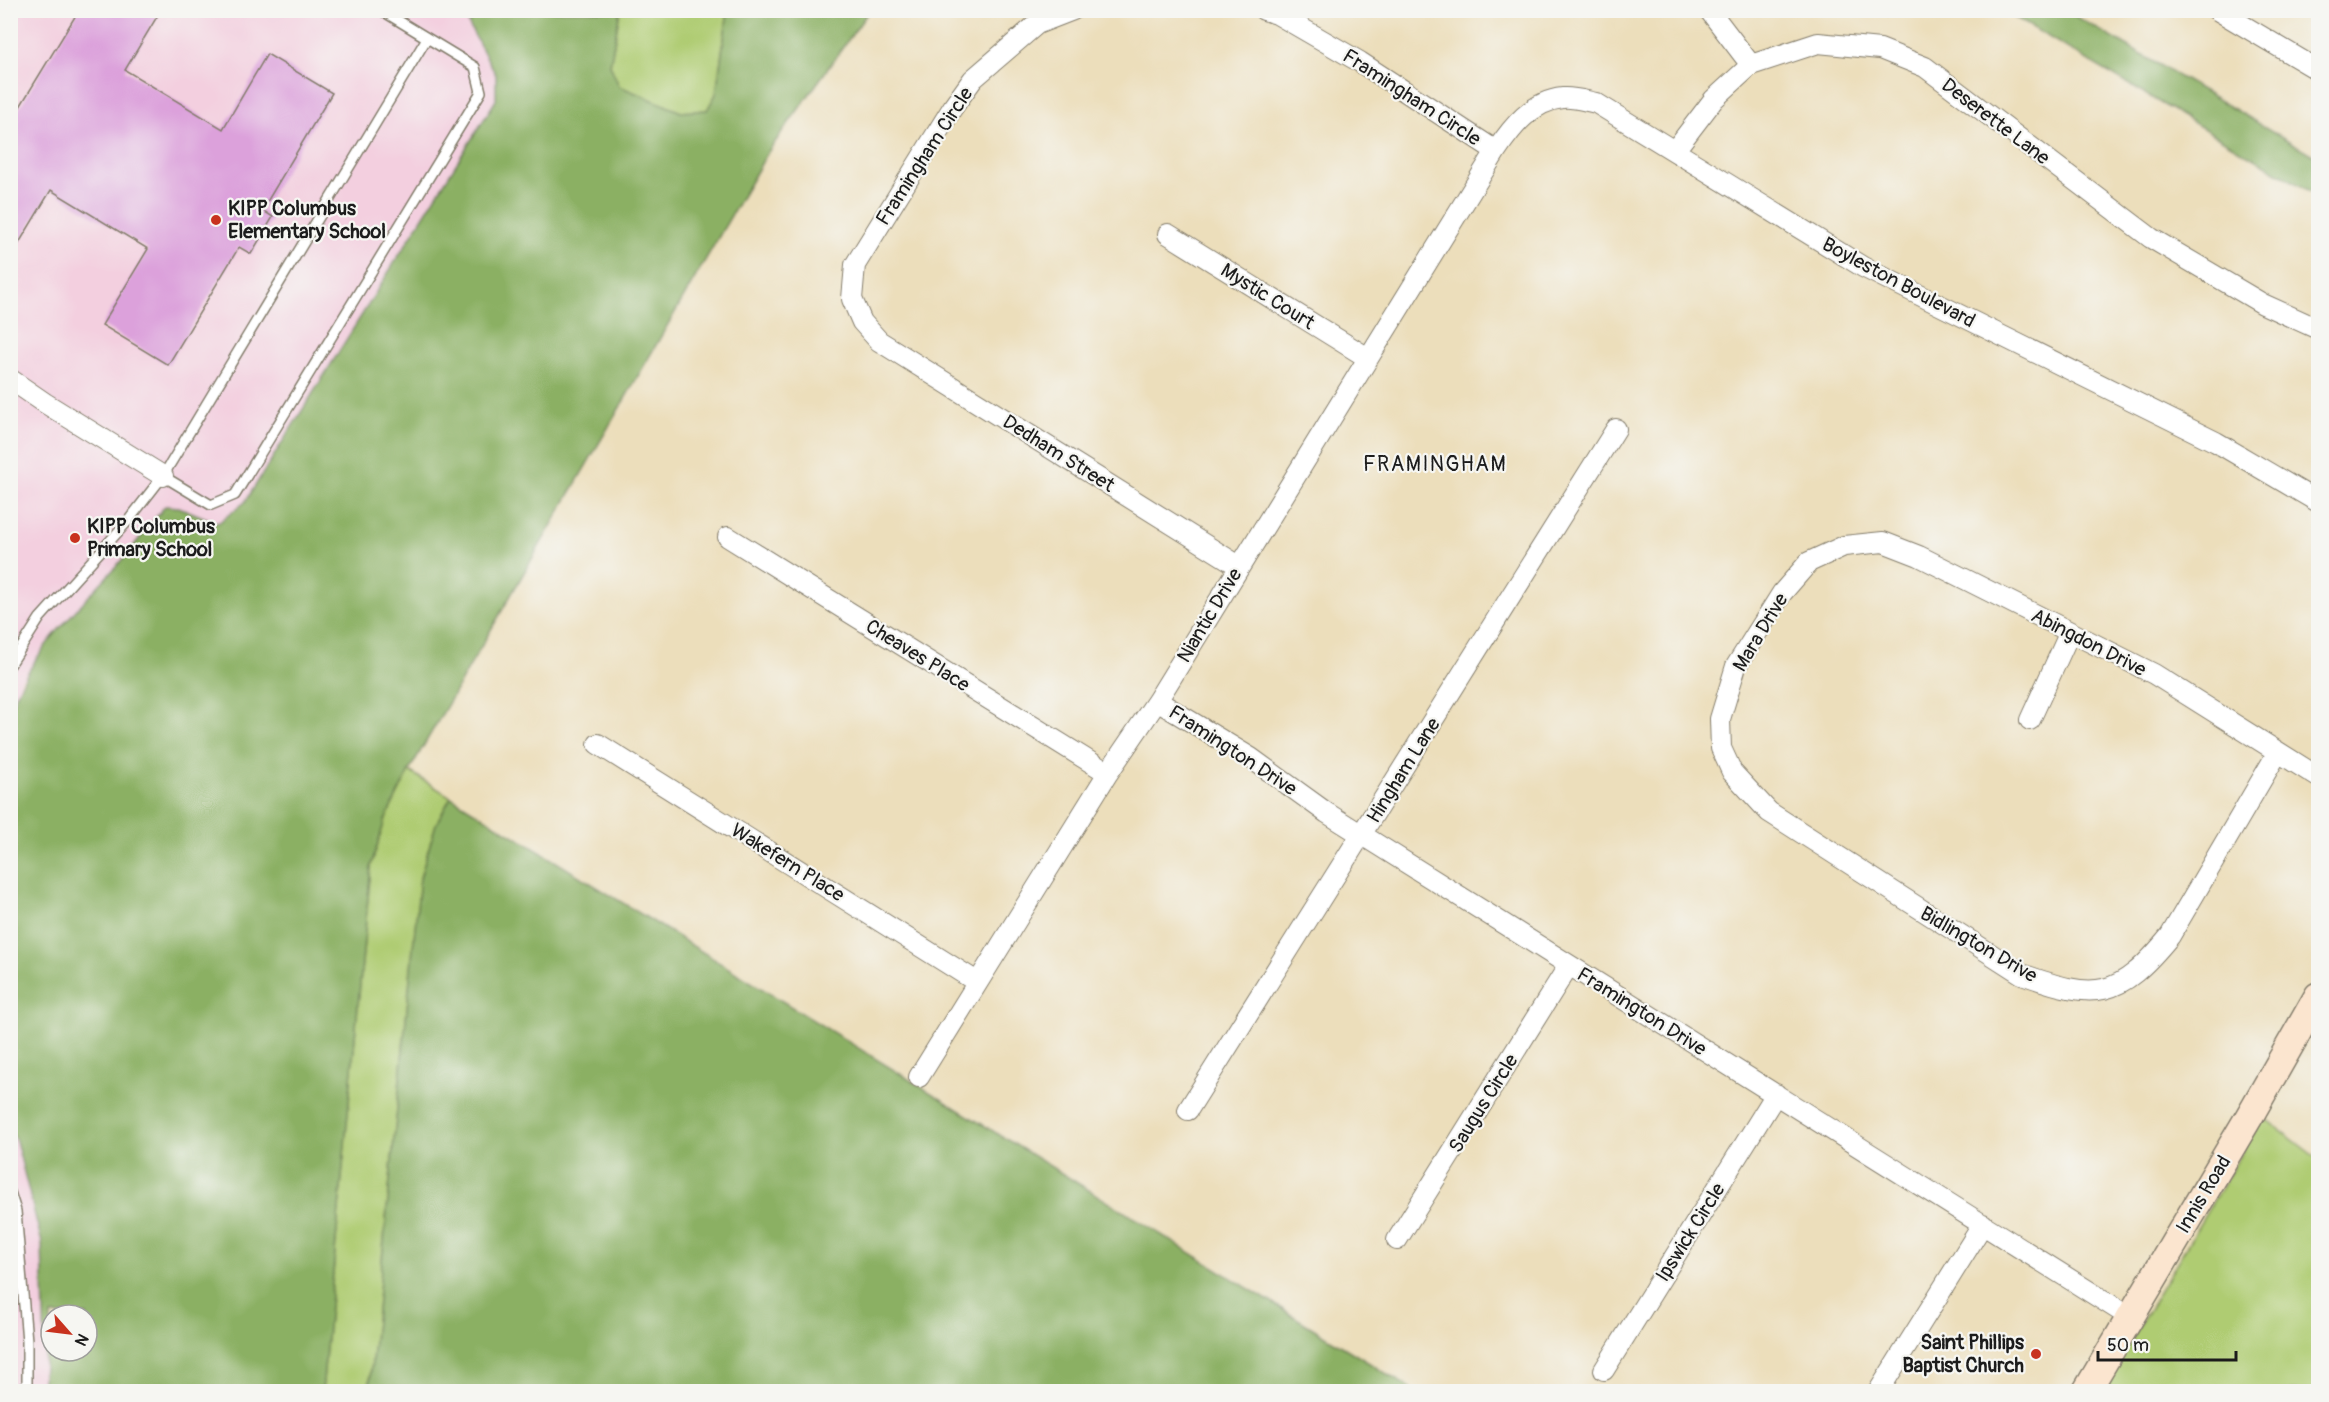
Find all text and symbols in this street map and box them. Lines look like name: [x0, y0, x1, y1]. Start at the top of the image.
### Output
street label: Framingham Circle: [1338, 43, 1486, 151]
street label: Deserette Lane: [1937, 73, 2055, 170]
street label: Framingham Circle: [870, 82, 978, 230]
place label: KIPP Columbus Elementary School: [228, 196, 386, 244]
marker: KIPP Columbus Elementary School: [209, 213, 223, 227]
street label: Boyleston Boulevard: [1818, 231, 1980, 333]
street label: Mystic Court: [1216, 258, 1320, 336]
street label: Dedham Street: [998, 409, 1120, 498]
district label: FRAMINGHAM: [1363, 451, 1507, 478]
place label: KIPP Columbus Primary School: [87, 514, 215, 562]
marker: KIPP Columbus Primary School: [68, 531, 82, 545]
street label: Niantic Drive: [1171, 563, 1247, 667]
street label: Mara Drive: [1727, 588, 1794, 676]
street label: Abingdon Drive: [2027, 603, 2151, 682]
street label: Cheaves Place: [861, 614, 975, 697]
street label: Framington Drive: [1164, 700, 1302, 801]
street label: Hingham Lane: [1361, 713, 1446, 828]
street label: Wakefern Place: [726, 818, 849, 907]
street label: Bidlington Drive: [1916, 901, 2042, 988]
street label: Framington Drive: [1572, 962, 1711, 1061]
street label: Saugus Circle: [1443, 1049, 1524, 1157]
street label: Innis Road: [2170, 1151, 2236, 1238]
street label: Ipswick Circle: [1650, 1178, 1731, 1286]
north arrow: [39, 1303, 99, 1363]
scale bar: [2098, 1324, 2236, 1362]
text: N: [70, 1330, 93, 1349]
place label: Saint Phillips Baptist Church: [1903, 1330, 2024, 1378]
text: 50 m: [2107, 1334, 2149, 1357]
marker: Saint Phillips Baptist Church: [2029, 1347, 2043, 1361]

